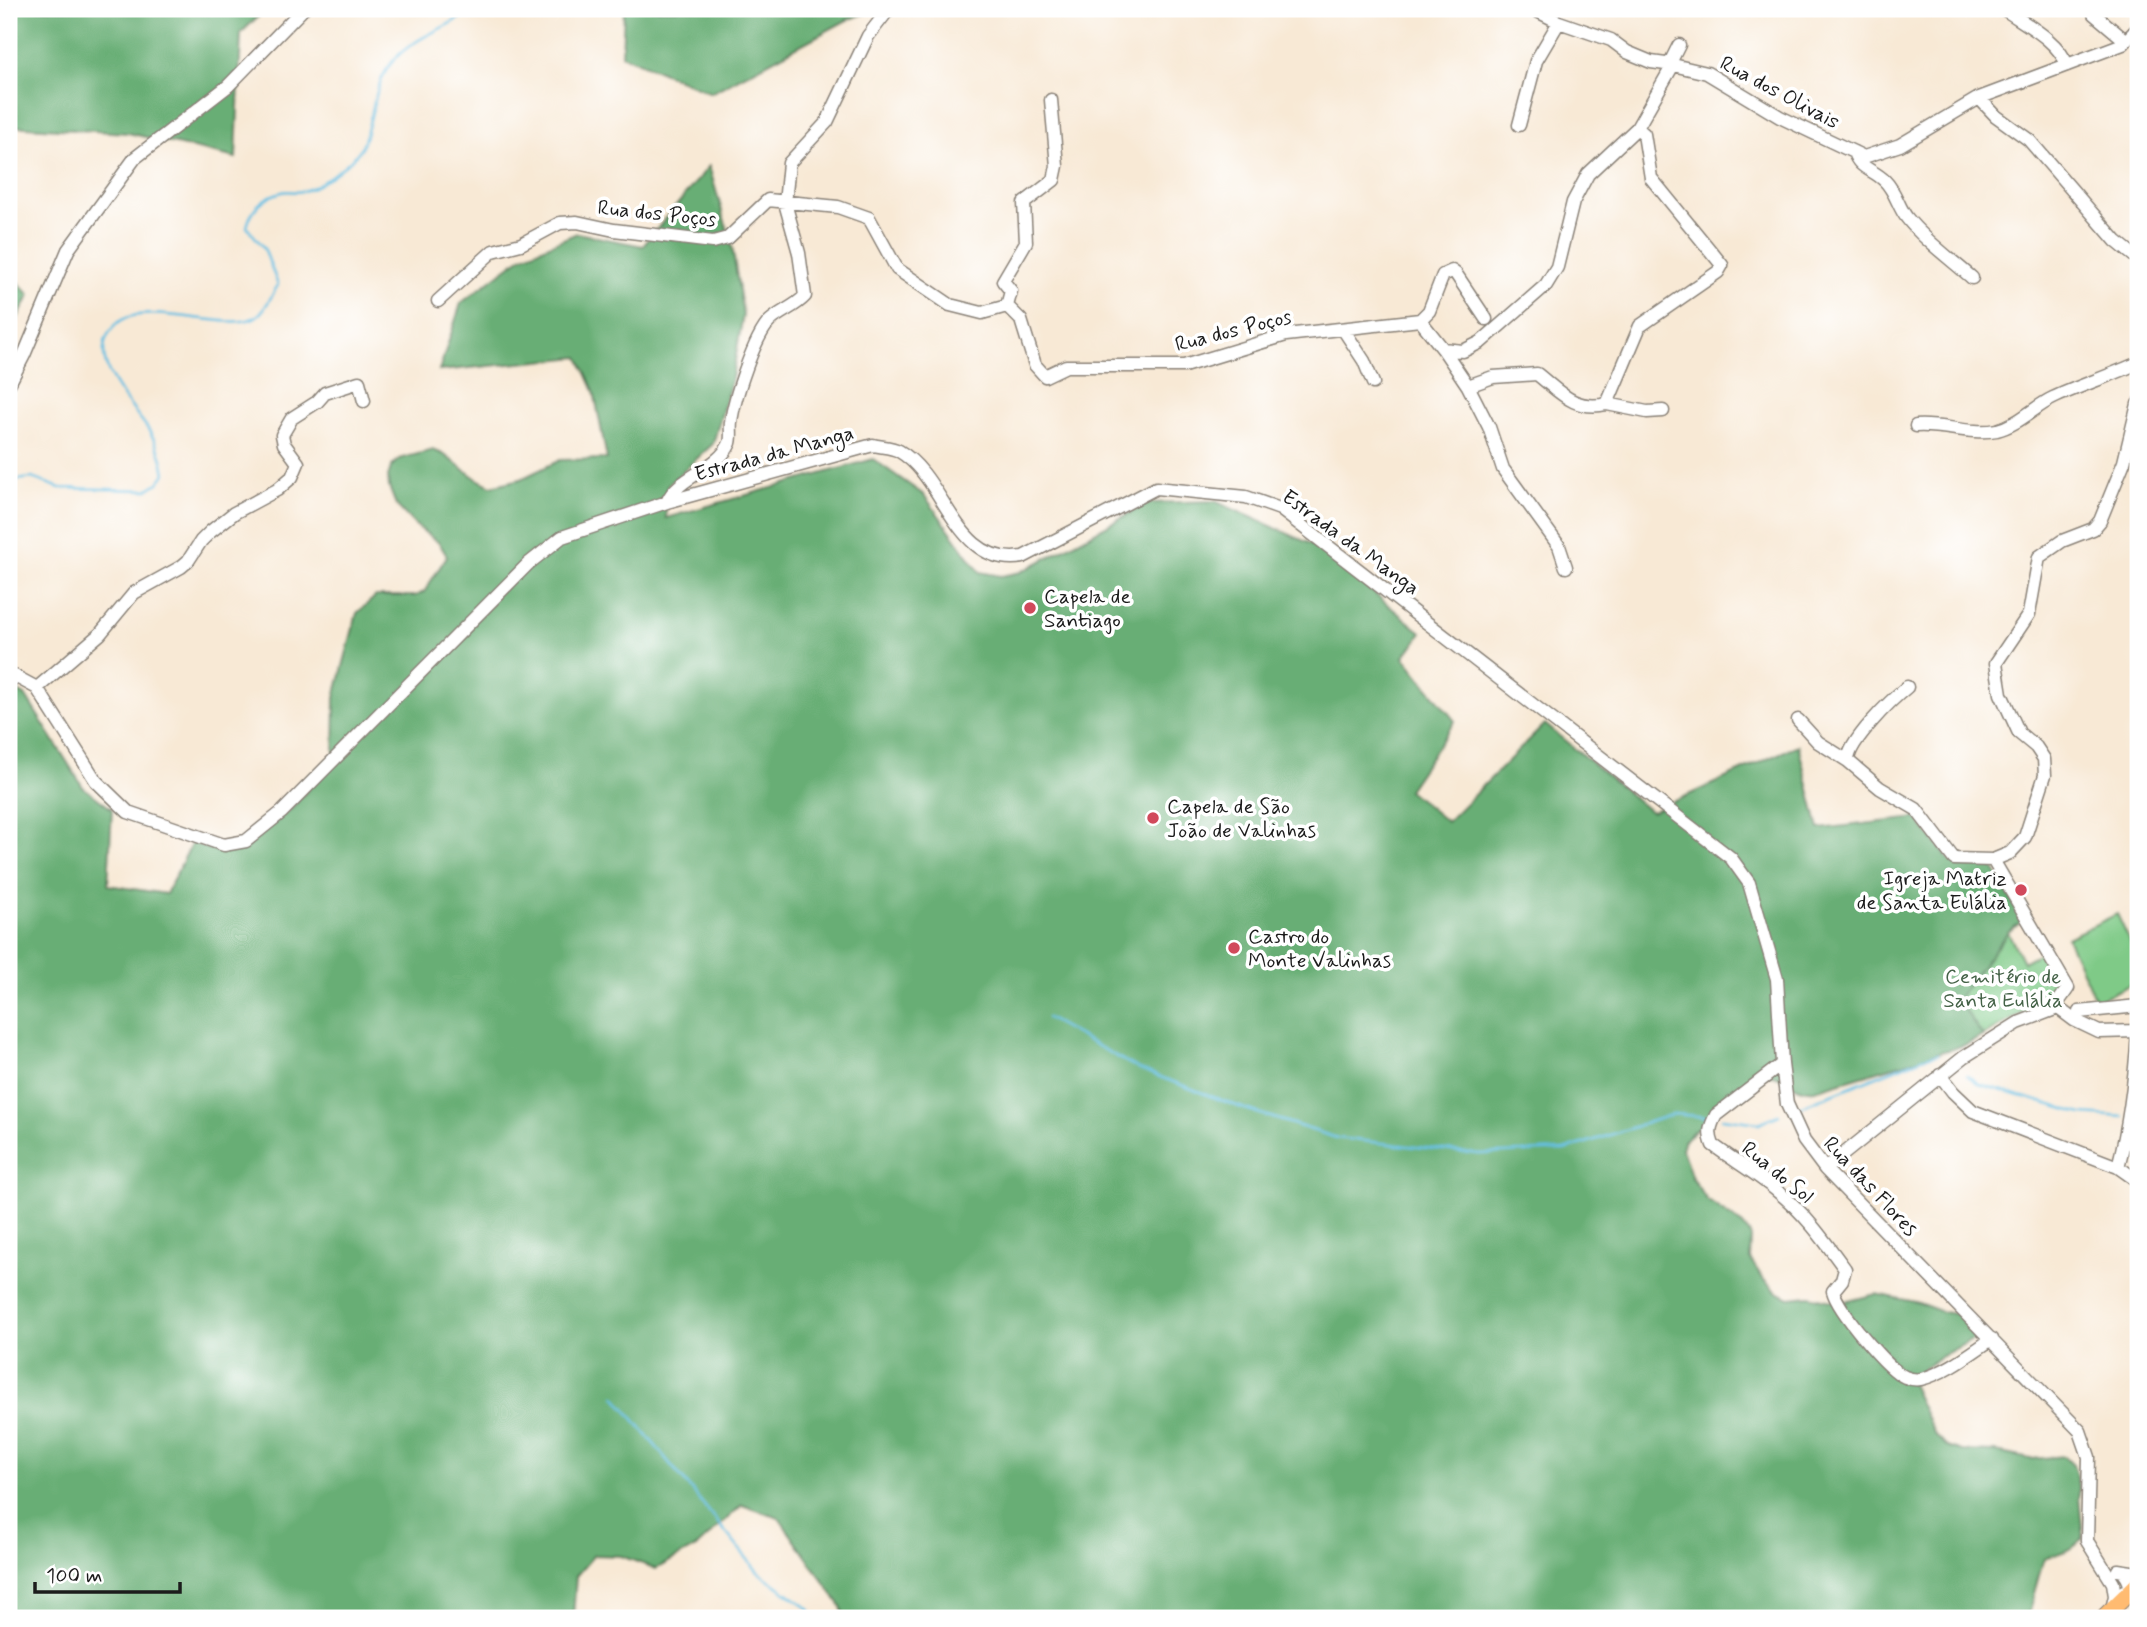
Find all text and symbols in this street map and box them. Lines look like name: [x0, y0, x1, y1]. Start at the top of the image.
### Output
street label: Rua dos Olivais: [1715, 50, 1844, 136]
street label: Rua dos Poços: [596, 194, 718, 234]
street label: Rua dos Poços: [1172, 303, 1294, 359]
street label: Estrada da Manga: [692, 419, 857, 490]
street label: Estrada da Manga: [1275, 483, 1425, 603]
place label: Capela de Santiago: [1044, 583, 1131, 635]
marker: Capela de Santiago: [1022, 600, 1038, 616]
place label: Capela de São João de Valinhas: [1167, 793, 1316, 845]
marker: Capela de São João de Valinhas: [1145, 810, 1161, 826]
place label: Igreja Matriz de Santa Eulália: [1857, 865, 2007, 917]
marker: Igreja Matriz de Santa Eulália: [2013, 882, 2029, 898]
place label: Castro do Monte Valinhas: [1248, 923, 1391, 975]
marker: Castro do Monte Valinhas: [1226, 940, 1242, 956]
park label: Cemitério de Santa Eulália: [1943, 963, 2063, 1015]
street label: Rua das Flores: [1817, 1131, 1924, 1243]
street label: Rua do Sol: [1736, 1135, 1819, 1210]
scale bar: [35, 1550, 180, 1594]
text: 100 m: [46, 1562, 102, 1590]

